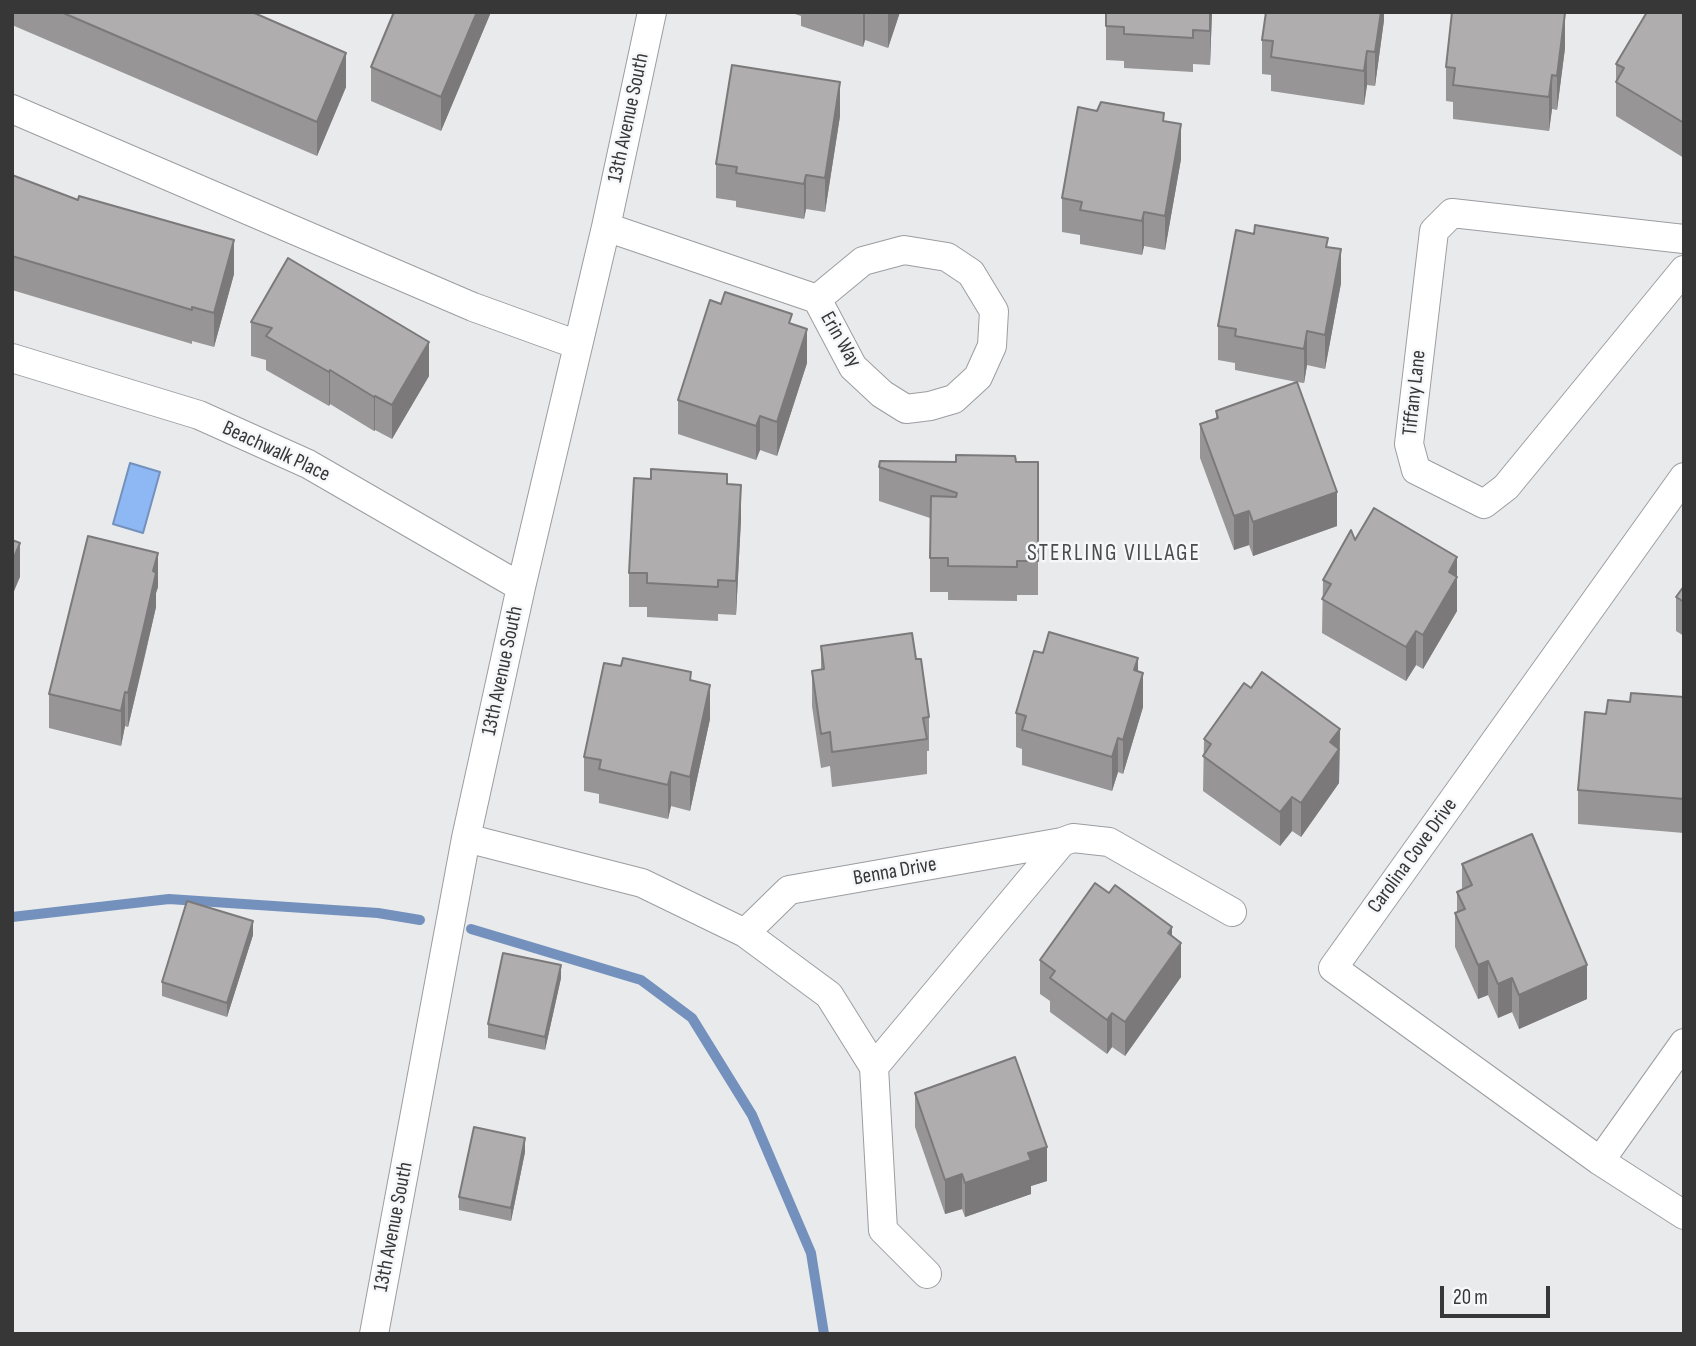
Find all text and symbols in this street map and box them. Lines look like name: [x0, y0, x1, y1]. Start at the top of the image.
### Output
street label: 13th Avenue South: [603, 51, 655, 185]
street label: Erin Way: [814, 308, 866, 372]
street label: Tiffany Lane: [1398, 349, 1432, 437]
street label: Beachwalk Place: [218, 416, 334, 488]
district label: STERLING VILLAGE: [1029, 540, 1199, 568]
street label: 13th Avenue South: [477, 604, 529, 738]
street label: Carolina Cove Drive: [1363, 794, 1463, 918]
street label: Benna Drive: [852, 852, 938, 892]
street label: 13th Avenue South: [369, 1160, 419, 1294]
scale bar: [1444, 1272, 1554, 1316]
text: 20 m: [1453, 1285, 1488, 1310]

